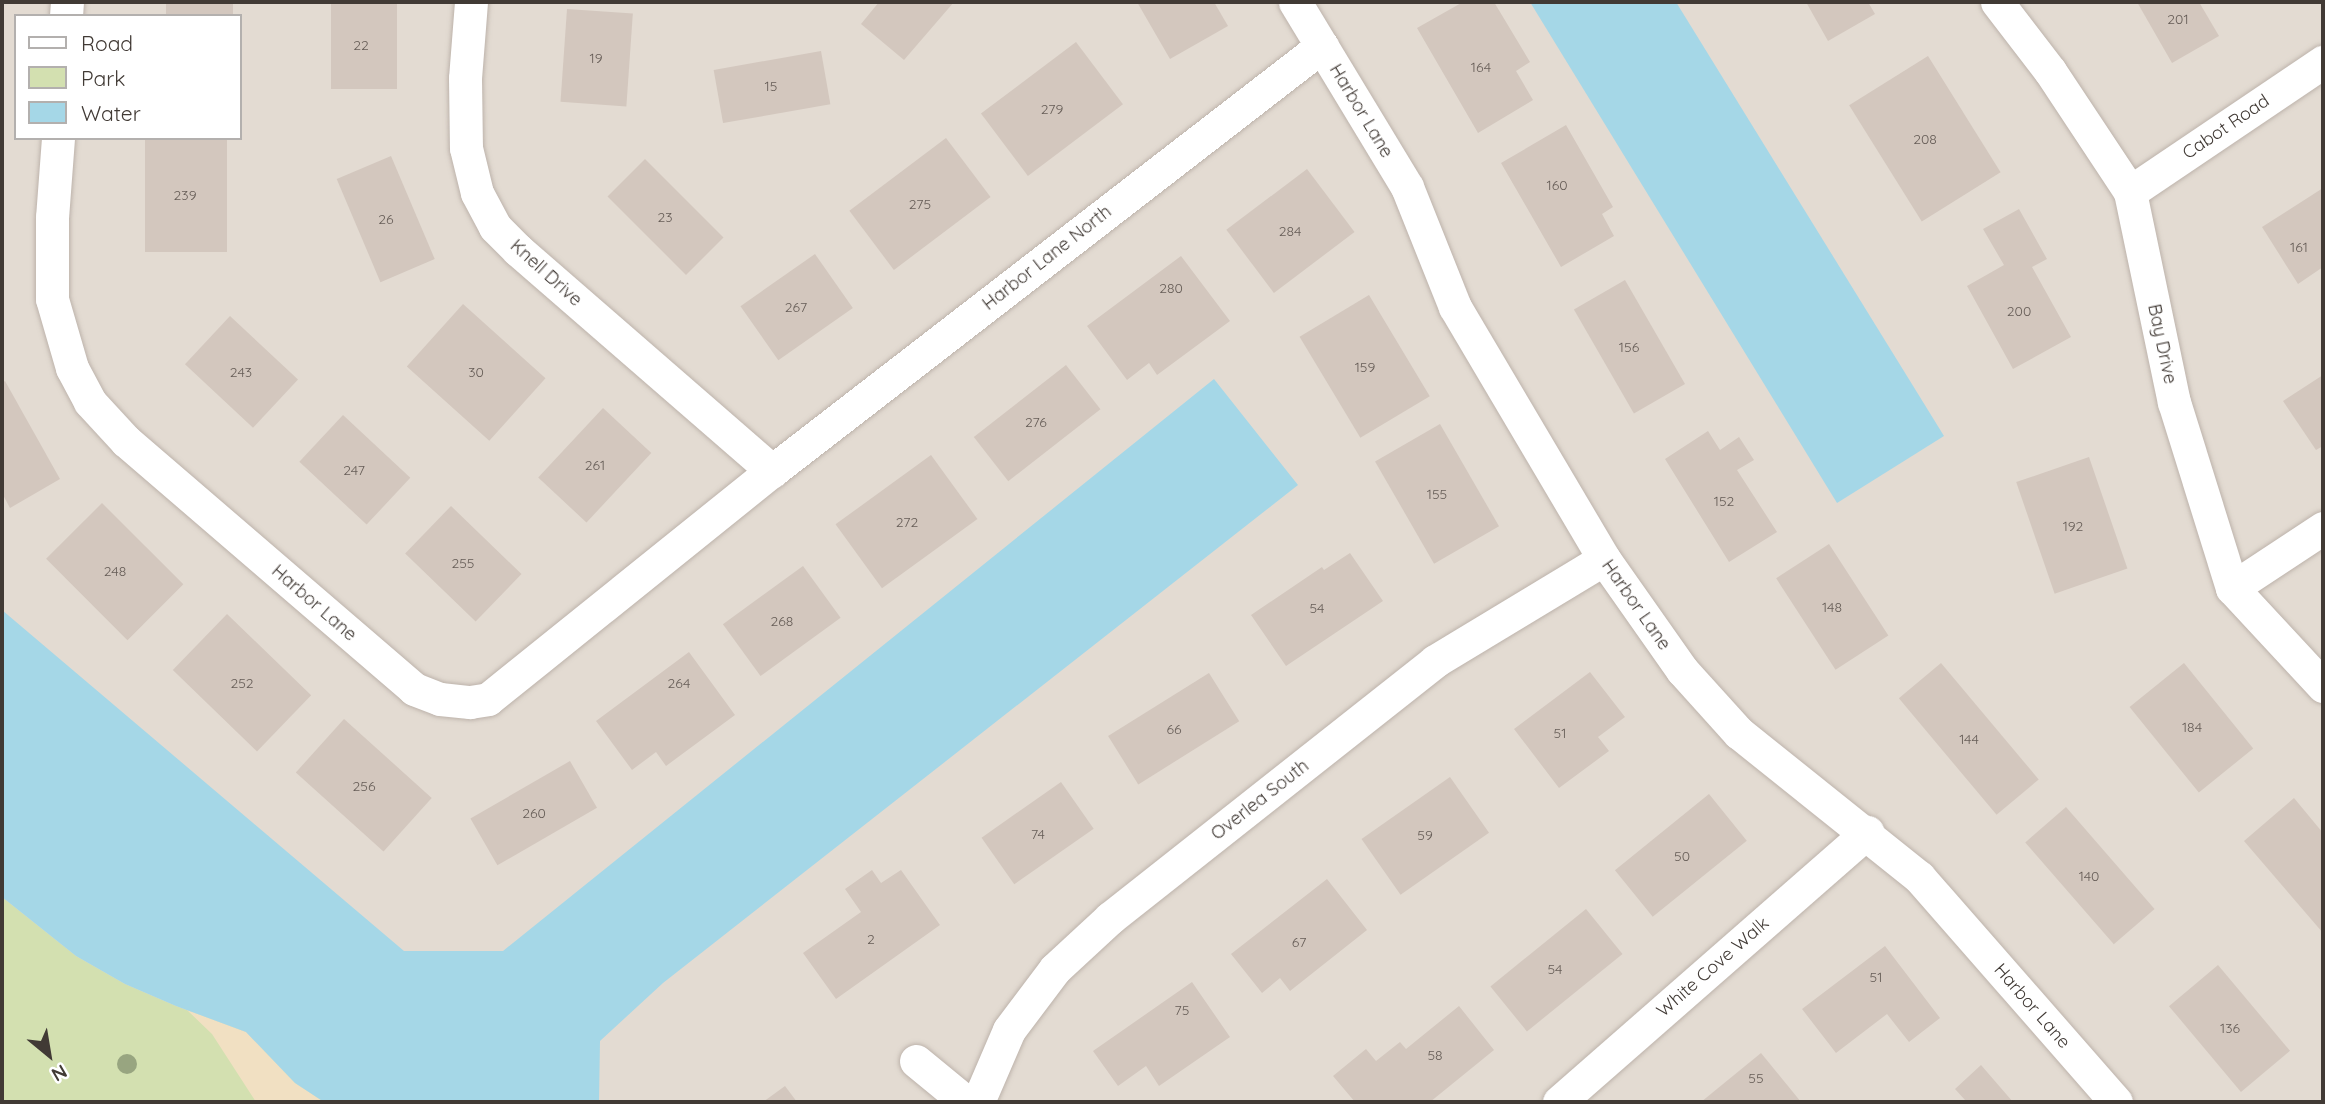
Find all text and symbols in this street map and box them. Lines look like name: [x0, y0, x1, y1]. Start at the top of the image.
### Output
house number: 201: [2167, 11, 2189, 27]
legend: [14, 14, 242, 140]
text: Road: [81, 30, 133, 56]
house number: 22: [353, 37, 369, 53]
house number: 19: [590, 50, 602, 66]
house number: 164: [1471, 59, 1491, 75]
street label: Harbor Lane: [1325, 60, 1397, 162]
text: Park: [81, 65, 125, 91]
house number: 15: [765, 78, 777, 94]
street label: Cabot Road: [2178, 90, 2274, 164]
text: Water: [81, 100, 141, 126]
house number: 279: [1041, 101, 1063, 117]
house number: 208: [1913, 131, 1937, 147]
house number: 160: [1546, 177, 1568, 193]
house number: 239: [174, 187, 196, 203]
house number: 275: [909, 196, 931, 212]
street label: Harbor Lane North: [978, 201, 1116, 315]
house number: 23: [657, 209, 673, 225]
house number: 26: [378, 211, 394, 227]
house number: 284: [1279, 223, 1301, 239]
street label: Knell Drive: [506, 235, 586, 311]
house number: 161: [2290, 239, 2308, 255]
house number: 280: [1159, 280, 1183, 296]
house number: 267: [785, 299, 807, 315]
street label: Bay Drive: [2143, 302, 2181, 386]
house number: 200: [2007, 303, 2031, 319]
house number: 156: [1619, 339, 1639, 355]
house number: 159: [1355, 359, 1375, 375]
house number: 243: [230, 364, 252, 380]
house number: 30: [468, 364, 484, 380]
house number: 276: [1025, 414, 1047, 430]
house number: 261: [585, 457, 605, 473]
house number: 247: [343, 462, 365, 478]
house number: 155: [1427, 486, 1447, 502]
house number: 152: [1714, 493, 1734, 509]
house number: 272: [896, 514, 918, 530]
house number: 192: [2063, 518, 2083, 534]
house number: 255: [451, 555, 475, 571]
street label: Harbor Lane: [1597, 556, 1675, 654]
street label: Harbor Lane: [267, 560, 361, 646]
house number: 248: [104, 563, 126, 579]
house number: 148: [1822, 599, 1842, 615]
house number: 54: [1309, 600, 1325, 616]
house number: 268: [771, 613, 793, 629]
house number: 252: [230, 675, 254, 691]
house number: 264: [668, 675, 690, 691]
house number: 184: [2182, 719, 2202, 735]
house number: 66: [1166, 721, 1182, 737]
house number: 51: [1554, 725, 1566, 741]
house number: 144: [1959, 731, 1979, 747]
street label: Overlea South: [1207, 755, 1313, 845]
house number: 256: [353, 778, 375, 794]
house number: 260: [522, 805, 546, 821]
house number: 74: [1031, 826, 1045, 842]
house number: 59: [1417, 827, 1433, 843]
house number: 50: [1674, 848, 1690, 864]
house number: 140: [2079, 868, 2099, 884]
street label: White Cove Walk: [1653, 912, 1773, 1022]
house number: 2: [867, 931, 875, 947]
house number: 67: [1292, 934, 1306, 950]
street label: Harbor Lane: [1989, 959, 2075, 1053]
house number: 54: [1547, 961, 1563, 977]
house number: 51: [1870, 969, 1882, 985]
house number: 75: [1175, 1002, 1189, 1018]
north arrow: [14, 1020, 84, 1090]
house number: 136: [2220, 1020, 2240, 1036]
house number: 58: [1427, 1047, 1443, 1063]
text: N: [47, 1059, 72, 1087]
house number: 55: [1748, 1070, 1764, 1086]

